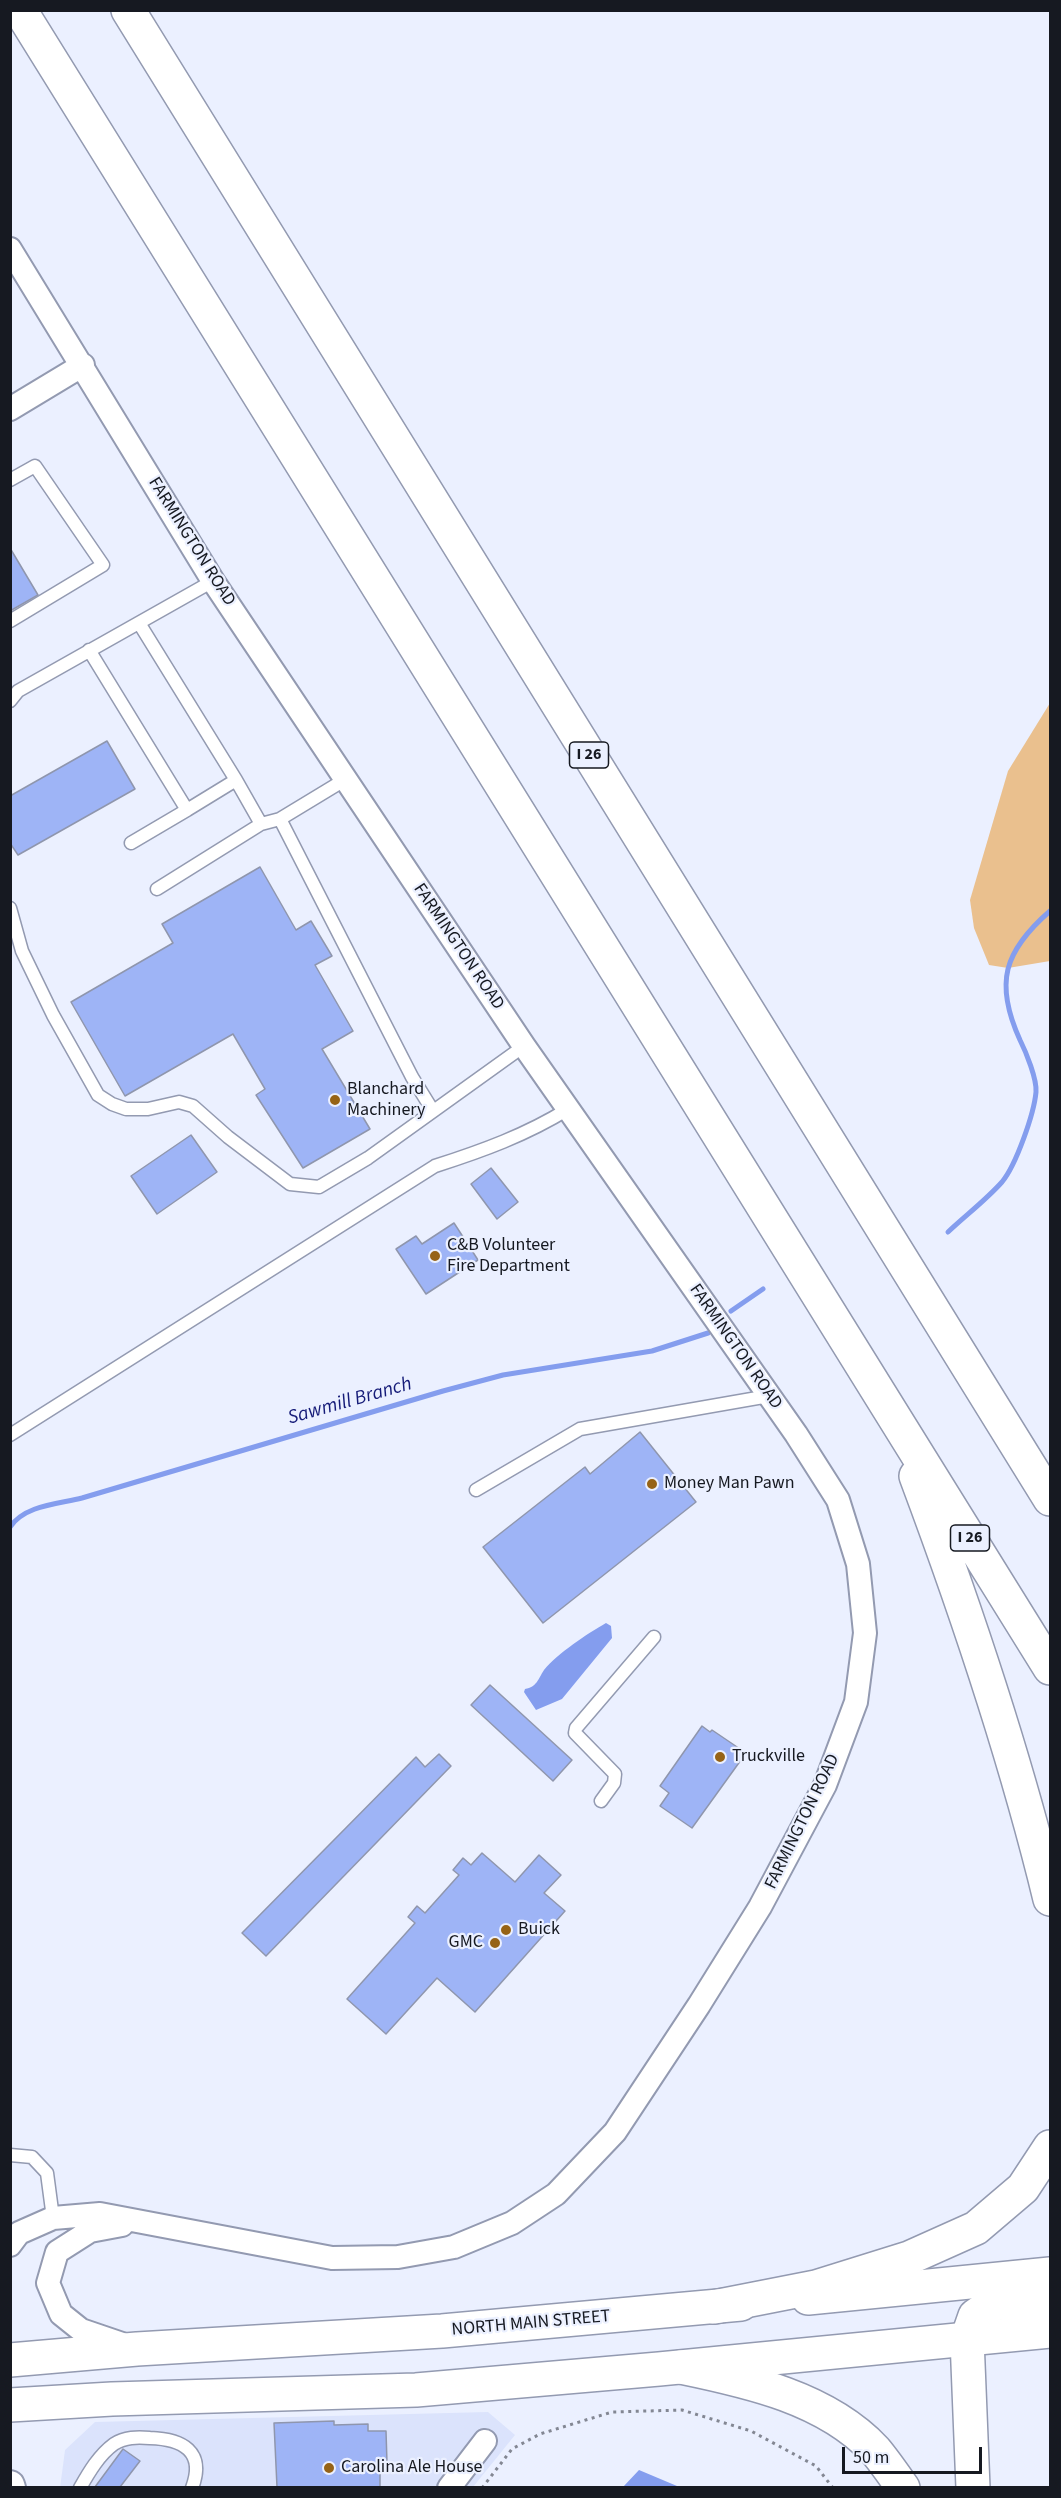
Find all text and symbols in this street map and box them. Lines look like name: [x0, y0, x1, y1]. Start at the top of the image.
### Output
street label: FARMINGTON ROAD: [143, 474, 239, 610]
road number: I 26: [570, 742, 608, 768]
street label: FARMINGTON ROAD: [408, 880, 508, 1014]
place label: Blanchard Machinery: [347, 1079, 425, 1122]
marker: Blanchard Machinery: [328, 1093, 342, 1107]
place label: C&B Volunteer Fire Department: [447, 1235, 570, 1278]
marker: C&B Volunteer Fire Department: [428, 1249, 442, 1263]
street label: FARMINGTON ROAD: [684, 1280, 786, 1414]
water label: Sawmill Branch: [285, 1373, 415, 1431]
place label: Money Man Pawn: [664, 1473, 795, 1495]
marker: Money Man Pawn: [645, 1477, 659, 1491]
road number: I 26: [950, 1525, 990, 1551]
place label: Truckville: [732, 1746, 805, 1768]
marker: Truckville: [713, 1750, 727, 1764]
street label: FARMINGTON ROAD: [761, 1751, 845, 1893]
place label: Buick: [518, 1919, 560, 1941]
marker: Buick: [499, 1923, 513, 1937]
place label: GMC: [449, 1932, 483, 1954]
marker: GMC: [488, 1936, 502, 1950]
street label: NORTH MAIN STREET: [451, 2306, 611, 2342]
scale bar: [845, 2435, 984, 2473]
text: 50 m: [853, 2445, 889, 2470]
place label: Carolina Ale House: [341, 2457, 482, 2479]
marker: Carolina Ale House: [322, 2461, 336, 2475]

